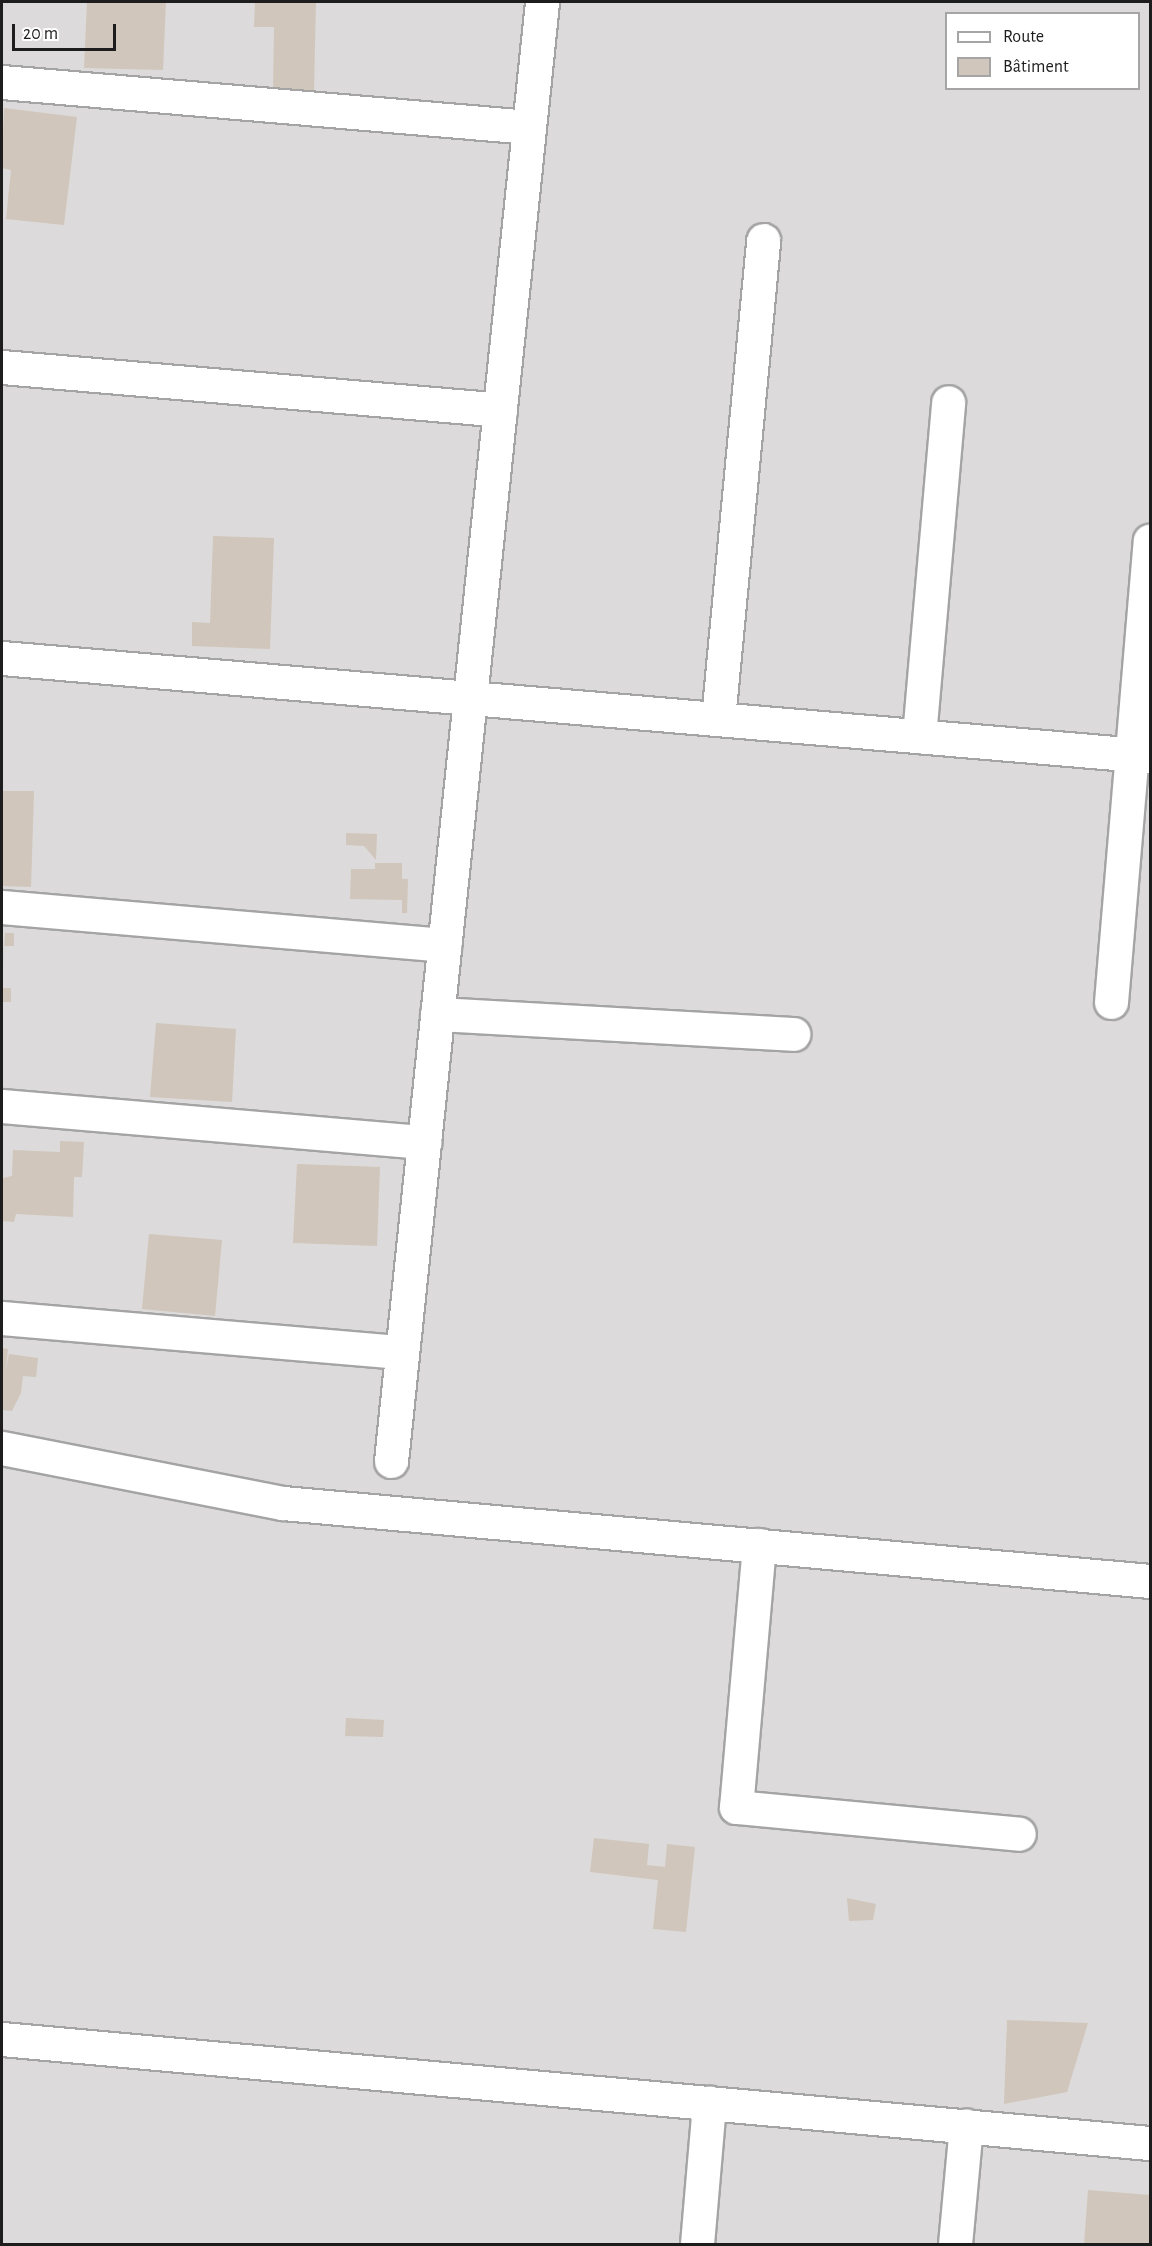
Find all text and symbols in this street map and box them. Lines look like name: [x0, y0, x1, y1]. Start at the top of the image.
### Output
scale bar: [15, 12, 118, 50]
legend: [945, 12, 1140, 90]
text: 20 m: [23, 25, 58, 43]
text: Route: [1003, 28, 1044, 46]
text: Bâtiment: [1003, 58, 1069, 76]

